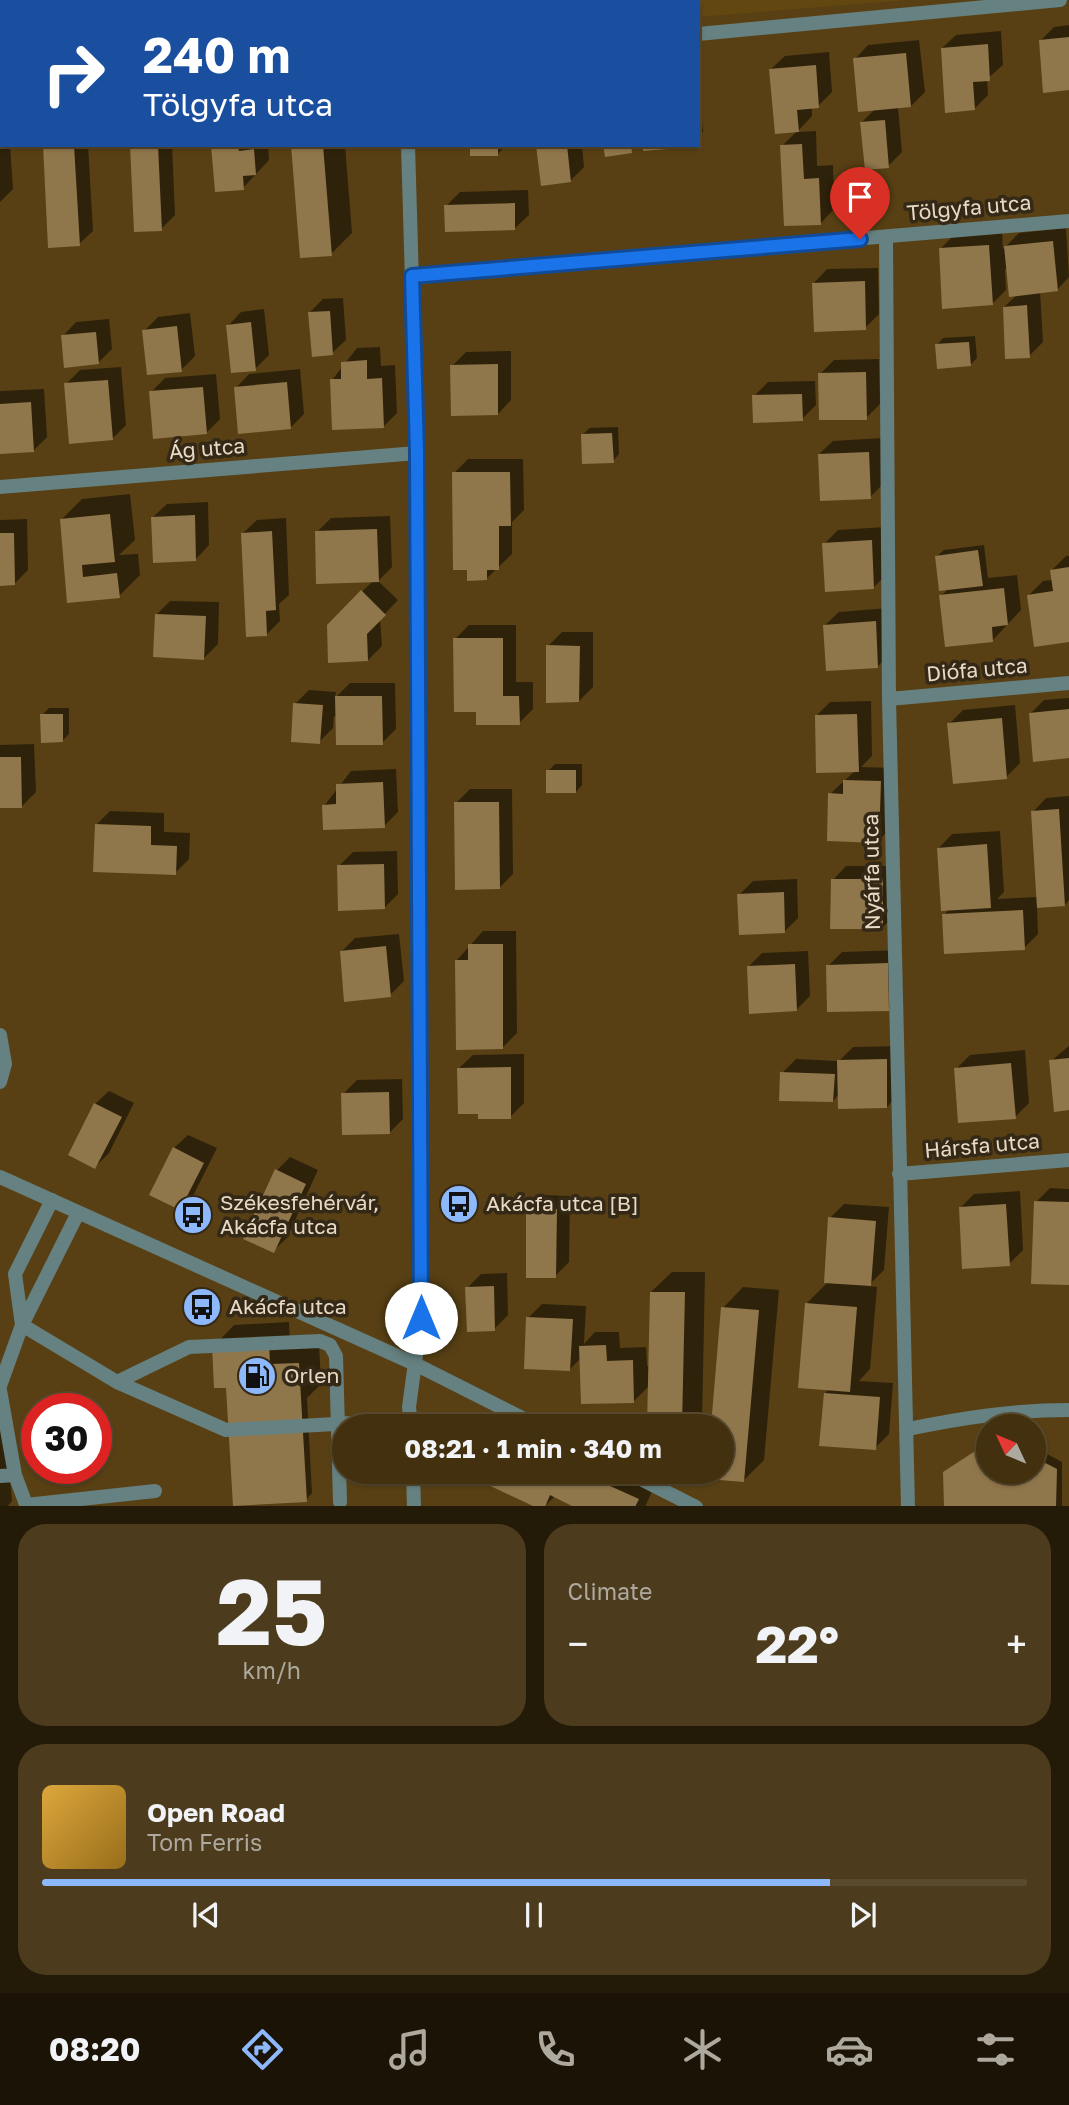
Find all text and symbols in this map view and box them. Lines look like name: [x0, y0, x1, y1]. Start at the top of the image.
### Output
text: 240 m: [143, 25, 291, 84]
icon: right: [28, 28, 119, 119]
text: Tölgyfa utca: [143, 85, 333, 123]
pin: [830, 167, 890, 239]
icon: arrive: [841, 178, 879, 216]
street label: Tölgyfa utca: [906, 189, 1032, 225]
street label: Ág utca: [168, 432, 246, 464]
street label: Diófa utca: [925, 652, 1029, 686]
street label: Nyárfa utca: [857, 814, 885, 930]
street label: Hársfa utca: [923, 1127, 1041, 1163]
bus stop icon: Akácfa utca [B]: [438, 1183, 480, 1225]
place label: Székesfehérvár, Akácfa utca: [220, 1189, 379, 1239]
place label: Akácfa utca [B]: [486, 1190, 639, 1216]
bus stop icon: Székesfehérvár, Akácfa utca: [172, 1194, 214, 1236]
position arrow: [384, 1281, 458, 1355]
bus stop icon: Akácfa utca: [181, 1286, 223, 1328]
place label: Akácfa utca: [229, 1293, 347, 1319]
fuel station icon: Orlen: [236, 1355, 278, 1397]
place label: Orlen: [284, 1362, 339, 1388]
speed limit sign: 30: [21, 1393, 112, 1484]
north arrow: [976, 1414, 1046, 1484]
map controls: [976, 1414, 1046, 1484]
text: 08:21 · 1 min · 340 m: [404, 1433, 662, 1464]
text: 25: [216, 1556, 327, 1665]
text: Climate: [568, 1577, 652, 1605]
text: 22°: [755, 1612, 839, 1674]
text: −: [568, 1621, 588, 1666]
text: +: [1006, 1621, 1027, 1666]
text: km/h: [242, 1656, 301, 1684]
text: Open Road: [147, 1797, 285, 1828]
text: Tom Ferris: [147, 1828, 262, 1856]
icon: previous: [187, 1896, 225, 1934]
icon: pause: [515, 1896, 553, 1934]
icon: next: [844, 1896, 882, 1934]
icon: directions: [238, 2025, 287, 2074]
icon: music: [385, 2025, 434, 2074]
icon: phone: [531, 2025, 580, 2074]
icon: climate: [678, 2025, 727, 2074]
icon: car: [825, 2025, 874, 2074]
icon: filters: [971, 2025, 1020, 2074]
text: 08:20: [49, 2030, 141, 2068]

